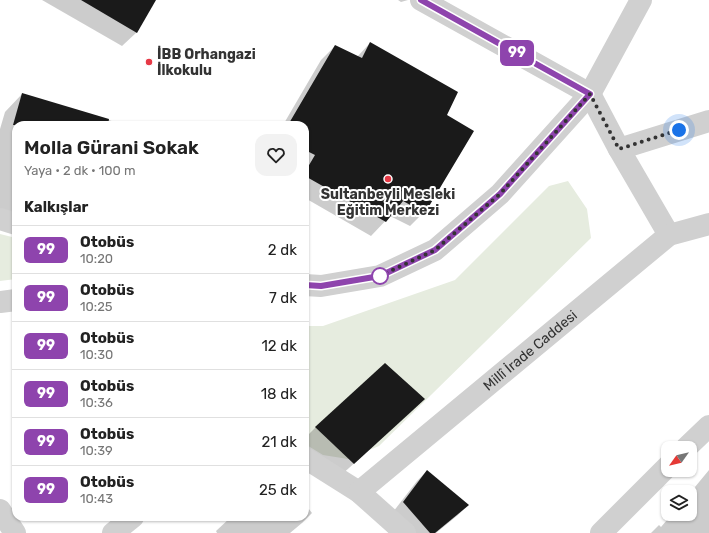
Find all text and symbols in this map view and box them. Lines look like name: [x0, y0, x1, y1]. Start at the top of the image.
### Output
line badge: 99: [499, 40, 535, 66]
text: 99: [508, 44, 526, 61]
place label: İBB Orhangazi İlkokulu: [157, 45, 256, 79]
marker: İBB Orhangazi İlkokulu: [144, 57, 154, 67]
your location: [669, 120, 689, 140]
button: heart: [255, 134, 297, 176]
text: Molla Gürani Sokak: [24, 136, 199, 159]
text: Yaya · 2 dk · 100 m: [24, 163, 136, 178]
marker: Sultanbeyli Mesleki Eğitim Merkezi: [383, 174, 393, 184]
place label: Sultanbeyli Mesleki Eğitim Merkezi: [321, 186, 455, 219]
text: Kalkışlar: [24, 198, 88, 216]
text: Otobüs: [80, 233, 134, 251]
text: 99: [37, 241, 55, 258]
text: 2 dk: [268, 241, 297, 259]
text: 10:20: [80, 251, 113, 266]
unlabelled marker: [371, 267, 389, 285]
text: Otobüs: [80, 281, 134, 299]
text: 99: [37, 289, 55, 306]
text: 7 dk: [269, 289, 297, 307]
text: 10:25: [80, 299, 113, 314]
street label: Millî İrade Caddesi: [480, 307, 581, 395]
text: Otobüs: [80, 329, 134, 347]
text: 99: [37, 337, 55, 354]
text: 12 dk: [261, 337, 297, 355]
text: 10:30: [80, 347, 113, 362]
text: Otobüs: [80, 377, 134, 395]
text: 99: [37, 385, 55, 402]
text: 18 dk: [261, 385, 297, 403]
text: 10:36: [80, 395, 113, 410]
text: Otobüs: [80, 425, 134, 443]
text: 99: [37, 433, 55, 450]
text: 21 dk: [261, 433, 297, 451]
north arrow: [661, 441, 697, 477]
map controls: [661, 441, 697, 521]
text: 10:39: [80, 443, 113, 458]
text: Otobüs: [80, 473, 134, 491]
text: 99: [37, 481, 55, 498]
text: 25 dk: [259, 481, 297, 499]
button: layers: [661, 485, 697, 521]
text: 10:43: [80, 491, 113, 506]

